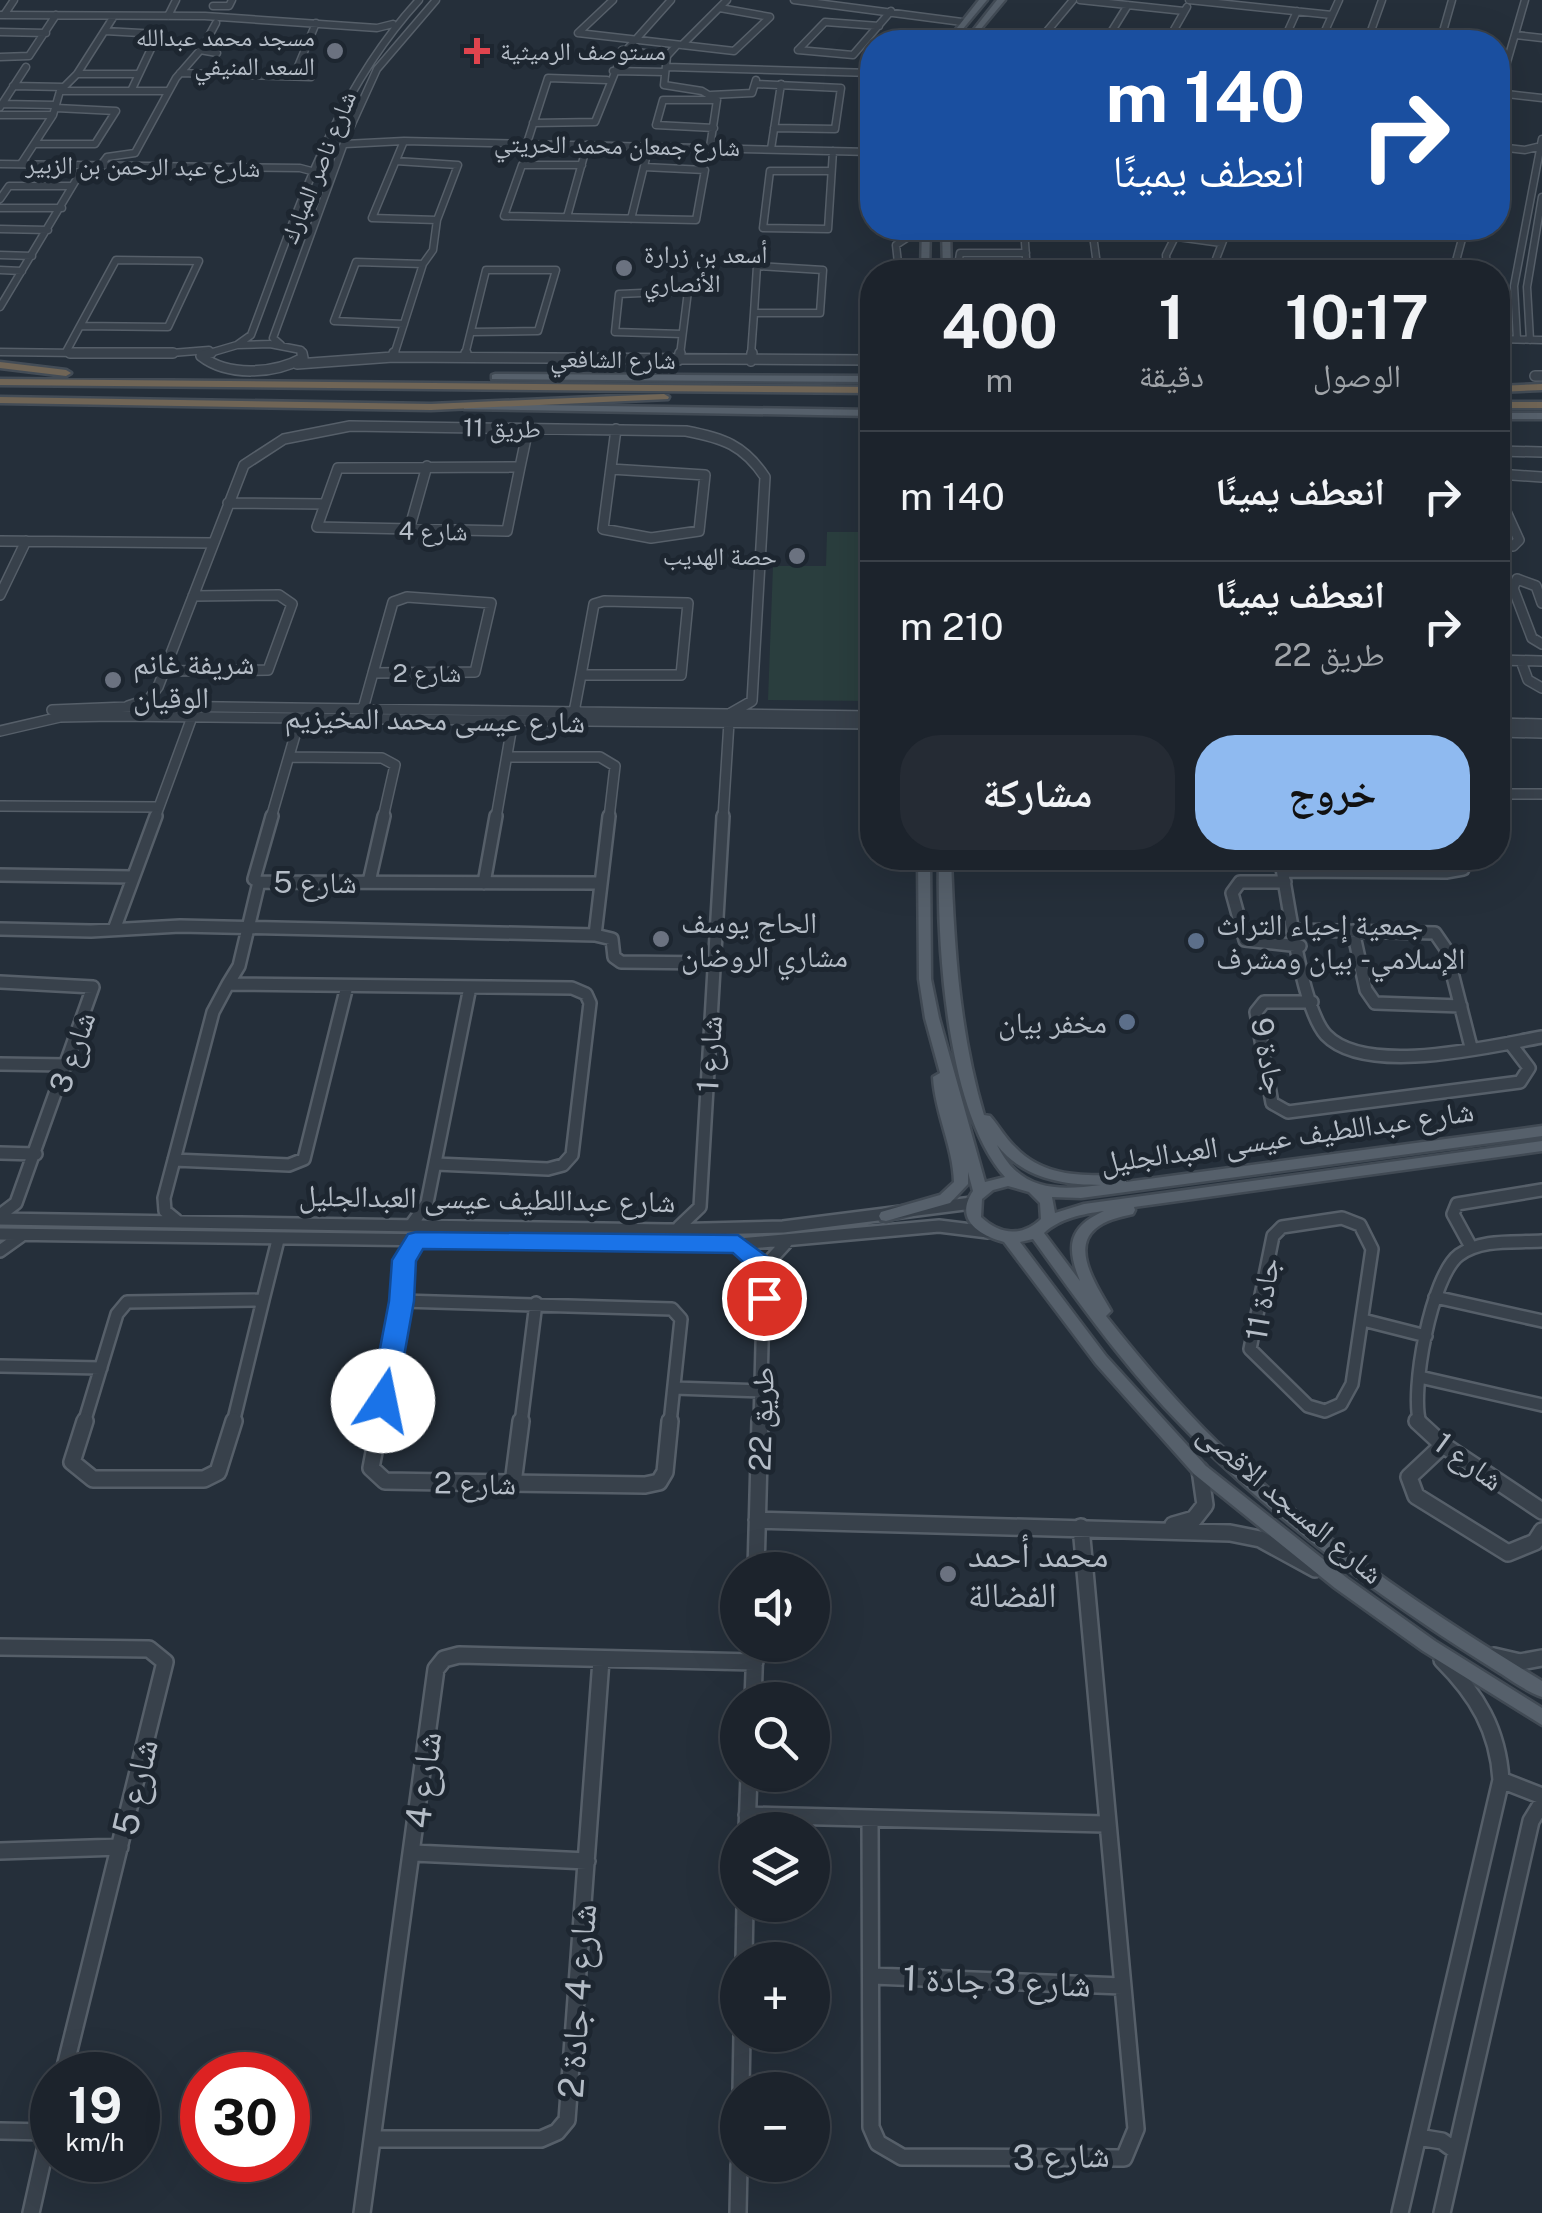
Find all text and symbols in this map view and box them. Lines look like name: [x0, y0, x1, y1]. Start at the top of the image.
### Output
place label: مسجد محمد عبدالله السعد المنيفي: [136, 22, 315, 86]
place label: مستوصف الرميثية: [500, 36, 666, 66]
marker: مستوصف الرميثية: [464, 38, 490, 64]
marker: مسجد محمد عبدالله السعد المنيفي: [324, 40, 346, 62]
text: 140 m: [1106, 55, 1305, 138]
icon: right: [1340, 70, 1470, 200]
street label: شارع ناصر المبارك: [274, 87, 363, 248]
street label: شارع جمعان محمد الحريتي: [494, 128, 740, 167]
text: انعطف يمينًا: [1113, 144, 1305, 197]
street label: شارع عبد الرحمن بن الزبير: [24, 149, 261, 184]
place label: أسعد بن زرارة الأنصاري: [644, 239, 767, 303]
marker: أسعد بن زرارة الأنصاري: [613, 257, 635, 279]
text: 1: [1159, 282, 1184, 353]
text: 10:17: [1285, 282, 1429, 353]
text: 400: [941, 291, 1058, 362]
street label: شارع الشافعي: [550, 343, 676, 380]
text: دقيقة: [1139, 357, 1204, 394]
text: الوصول: [1313, 357, 1401, 394]
text: m: [986, 362, 1013, 399]
street label: طريق 11: [463, 412, 541, 445]
text: انعطف يمينًا: [1215, 469, 1385, 514]
icon: right: [1415, 469, 1470, 524]
text: 140 m: [900, 474, 1005, 519]
street label: شارع 4: [398, 515, 468, 548]
place label: حصة الهديب: [663, 541, 777, 571]
marker: حصة الهديب: [786, 545, 808, 567]
text: انعطف يمينًا: [1215, 572, 1385, 617]
icon: right: [1415, 599, 1470, 654]
text: 210 m: [900, 604, 1003, 649]
text: طريق 22: [1273, 636, 1385, 673]
place label: شريفة غانم الوقيان: [133, 645, 254, 716]
street label: شارع 2: [393, 658, 461, 689]
marker: شريفة غانم الوقيان: [102, 669, 124, 691]
street label: شارع عيسى محمد المخيزيم: [284, 698, 586, 743]
button: مشاركة: [900, 735, 1175, 850]
button: خروج: [1195, 735, 1470, 850]
street label: شارع 5: [273, 864, 357, 902]
place label: الحاج يوسف مشاري الروضان: [681, 904, 848, 981]
place label: جمعية إحياء التراث الإسلامي - بيان ومشرف: [1216, 906, 1465, 983]
marker: الحاج يوسف مشاري الروضان: [650, 928, 672, 950]
marker: جمعية إحياء التراث الإسلامي - بيان ومشرف: [1185, 930, 1207, 952]
place label: مخفر بيان: [998, 1004, 1107, 1041]
street label: شارع 3: [41, 1007, 104, 1098]
marker: مخفر بيان: [1116, 1011, 1138, 1033]
street label: شارع 1: [689, 1015, 731, 1093]
street label: جادة 9: [1244, 1015, 1294, 1097]
street label: شارع عبداللطيف عيسى العبدالجليل: [1098, 1092, 1476, 1182]
street label: شارع عبداللطيف عيسى العبدالجليل: [298, 1177, 676, 1221]
street label: جادة 11: [1238, 1255, 1286, 1343]
pin: [722, 1256, 807, 1341]
icon: arrive: [737, 1271, 792, 1326]
position arrow: [331, 1349, 435, 1453]
street label: طريق 22: [741, 1366, 782, 1472]
street label: شارع المسجد الاقصى: [1190, 1415, 1391, 1593]
street label: شارع 1: [1426, 1424, 1511, 1500]
street label: شارع 2: [434, 1464, 516, 1504]
place label: محمد أحمد الفضالة: [968, 1534, 1108, 1615]
map controls: [720, 1552, 830, 2182]
button: sound: [720, 1552, 830, 1662]
marker: محمد أحمد الفضالة: [937, 1563, 959, 1585]
button: search: [720, 1682, 830, 1792]
street label: شارع 4: [397, 1729, 451, 1831]
street label: شارع 5: [104, 1735, 168, 1840]
button: layers: [720, 1812, 830, 1922]
street label: شارع 4 جادة 2: [550, 1902, 606, 2100]
button: +: [720, 1942, 830, 2052]
street label: شارع 3 جادة 1: [902, 1957, 1092, 2007]
speed limit sign: 30: [180, 2052, 310, 2182]
button: −: [720, 2072, 830, 2182]
text: 19: [68, 2075, 122, 2134]
text: km/h: [66, 2127, 124, 2157]
street label: شارع 3: [1012, 2134, 1110, 2180]

